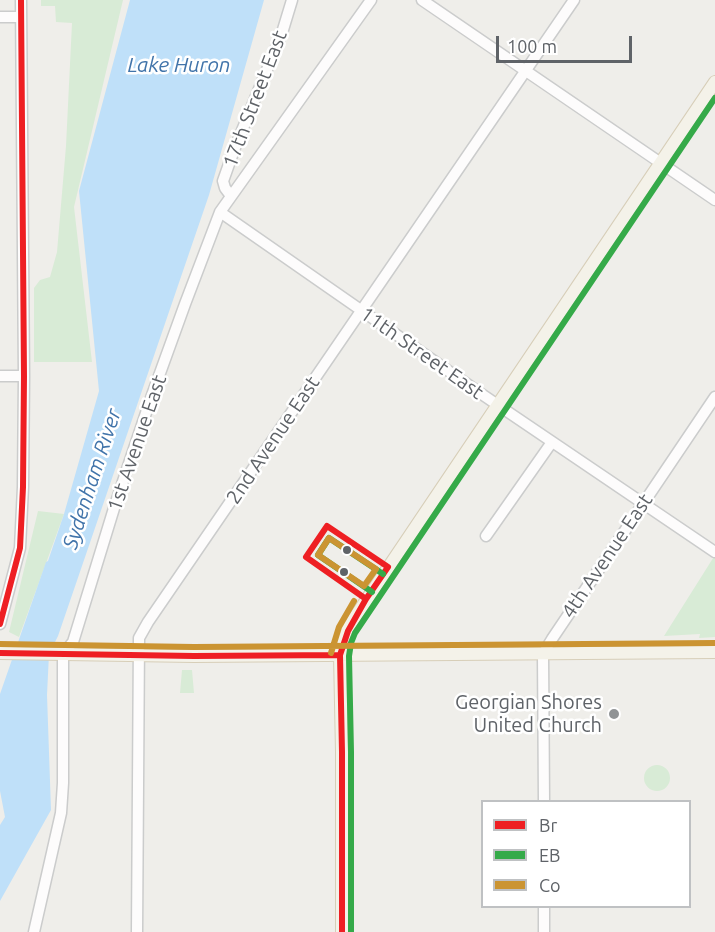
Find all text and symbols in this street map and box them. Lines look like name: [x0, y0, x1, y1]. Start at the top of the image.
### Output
scale bar: [499, 24, 636, 62]
street label: 17th Street East: [218, 27, 292, 171]
text: 100 m: [507, 36, 557, 56]
water label: Lake Huron: [127, 52, 231, 78]
street label: 11th Street East: [356, 302, 488, 404]
street label: 1st Avenue East: [102, 372, 172, 514]
street label: 2nd Avenue East: [221, 372, 325, 508]
water label: Sydenham River: [57, 406, 127, 552]
street label: 4th Avenue East: [556, 489, 658, 623]
unlabelled marker: [341, 544, 353, 556]
unlabelled marker: [338, 566, 350, 578]
place label: Georgian Shores United Church: [455, 690, 602, 737]
marker: Georgian Shores United Church: [607, 707, 621, 721]
legend: [481, 800, 691, 908]
text: Br: [539, 815, 557, 835]
text: EB: [539, 845, 561, 865]
text: Co: [539, 875, 561, 895]

